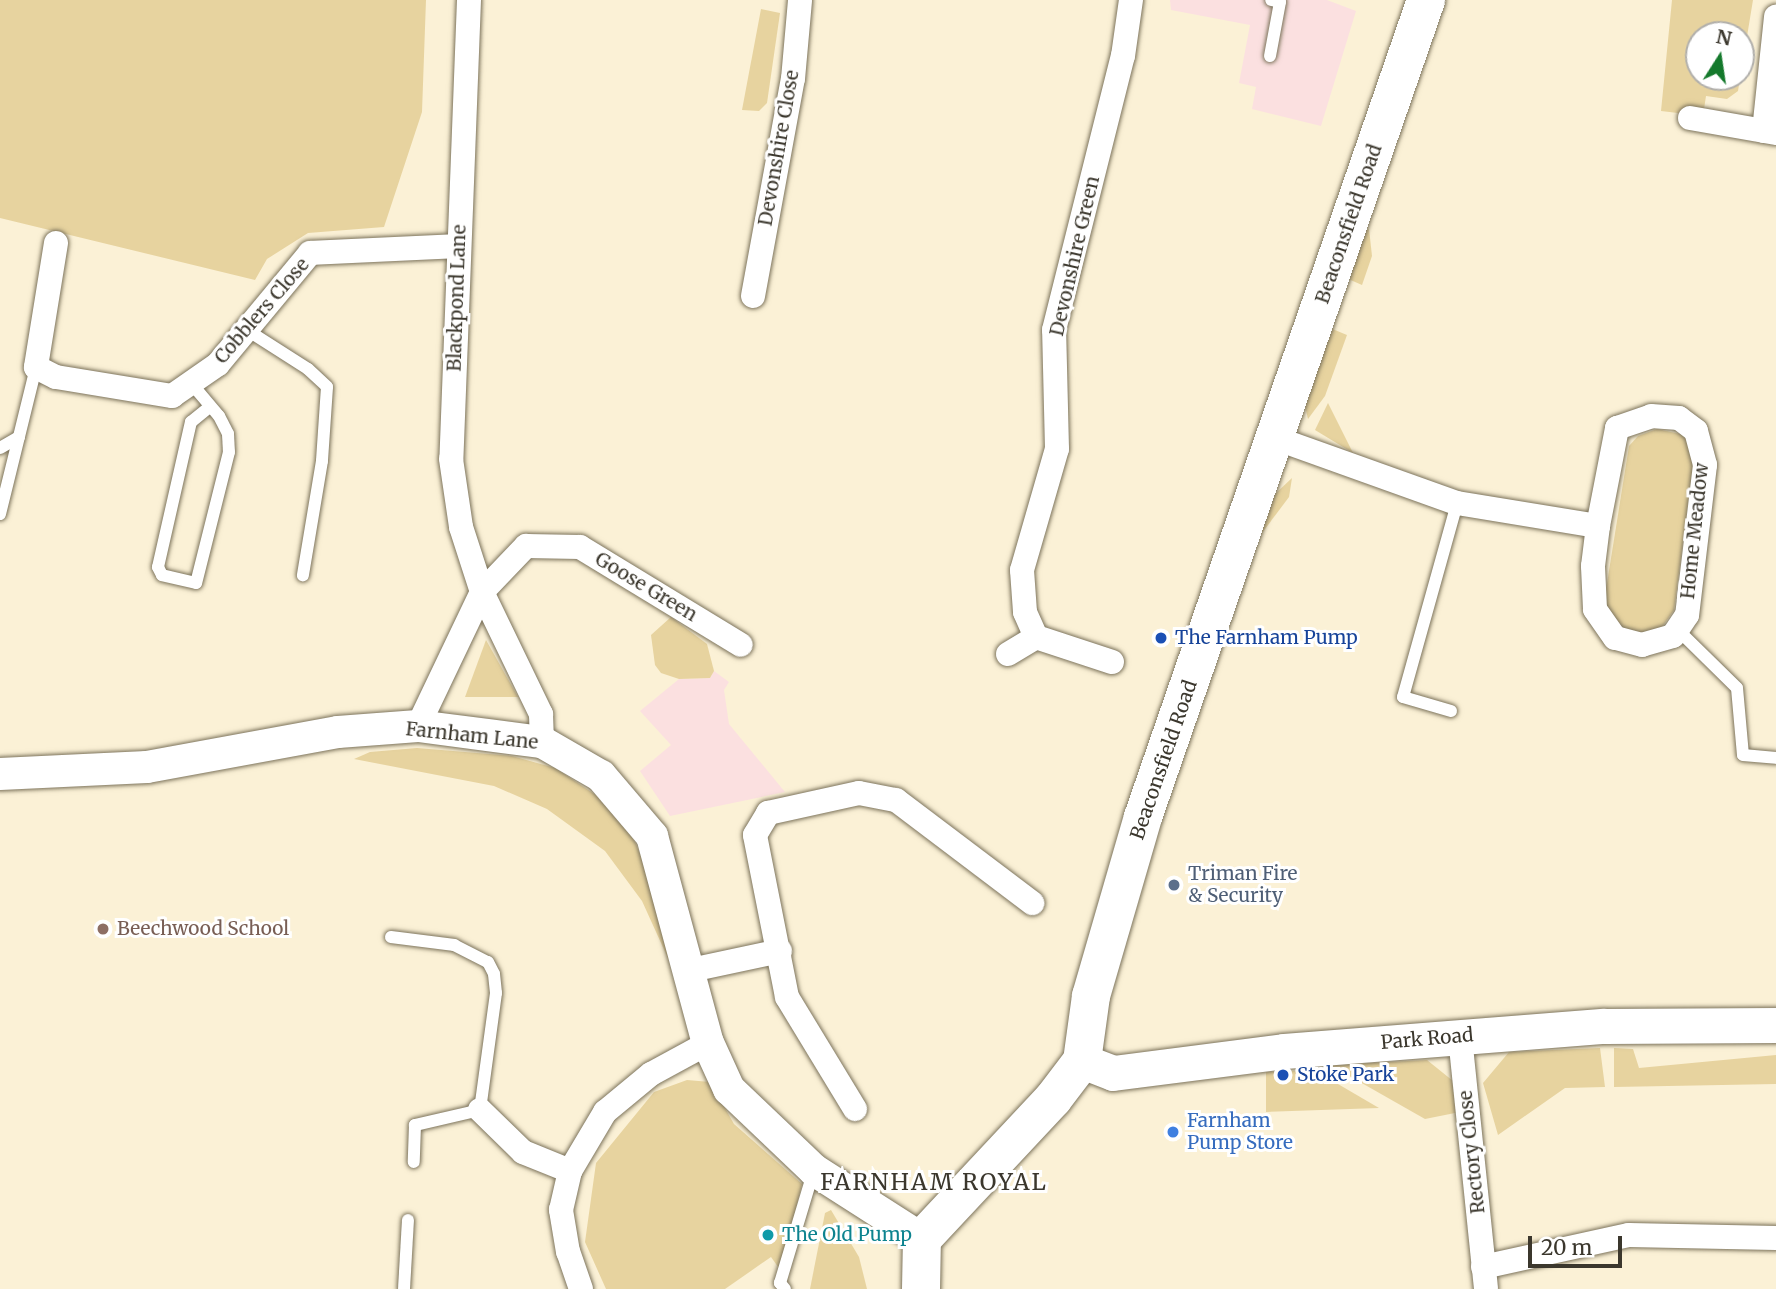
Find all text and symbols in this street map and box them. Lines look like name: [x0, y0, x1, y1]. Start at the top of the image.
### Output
north arrow: [1685, 21, 1755, 91]
text: N: [1714, 24, 1734, 51]
street label: Devonshire Close: [754, 68, 804, 228]
street label: Beaconsfield Road: [1311, 141, 1387, 307]
street label: Devonshire Green: [1045, 174, 1105, 338]
street label: Blackpond Lane: [443, 224, 471, 372]
street label: Cobblers Close: [210, 254, 314, 368]
street label: Home Meadow: [1677, 462, 1713, 600]
street label: Goose Green: [591, 548, 701, 626]
place label: The Farnham Pump: [1175, 627, 1358, 649]
marker: The Farnham Pump: [1153, 630, 1169, 646]
street label: Beaconsfield Road: [1126, 677, 1202, 843]
street label: Farnham Lane: [405, 718, 539, 754]
place label: Triman Fire & Security: [1188, 863, 1298, 907]
marker: Triman Fire & Security: [1166, 877, 1182, 893]
place label: Beechwood School: [117, 918, 289, 940]
marker: Beechwood School: [95, 921, 111, 937]
street label: Park Road: [1380, 1024, 1474, 1054]
place label: Stoke Park: [1297, 1064, 1394, 1086]
marker: Stoke Park: [1275, 1067, 1291, 1083]
street label: Rectory Close: [1454, 1089, 1490, 1215]
place label: Farnham Pump Store: [1187, 1110, 1293, 1154]
marker: Farnham Pump Store: [1165, 1124, 1181, 1140]
district label: FARNHAM ROYAL: [822, 1168, 1046, 1196]
scale bar: [1531, 1222, 1626, 1266]
place label: The Old Pump: [782, 1224, 912, 1246]
marker: The Old Pump: [760, 1227, 776, 1243]
text: 20 m: [1541, 1234, 1592, 1261]

